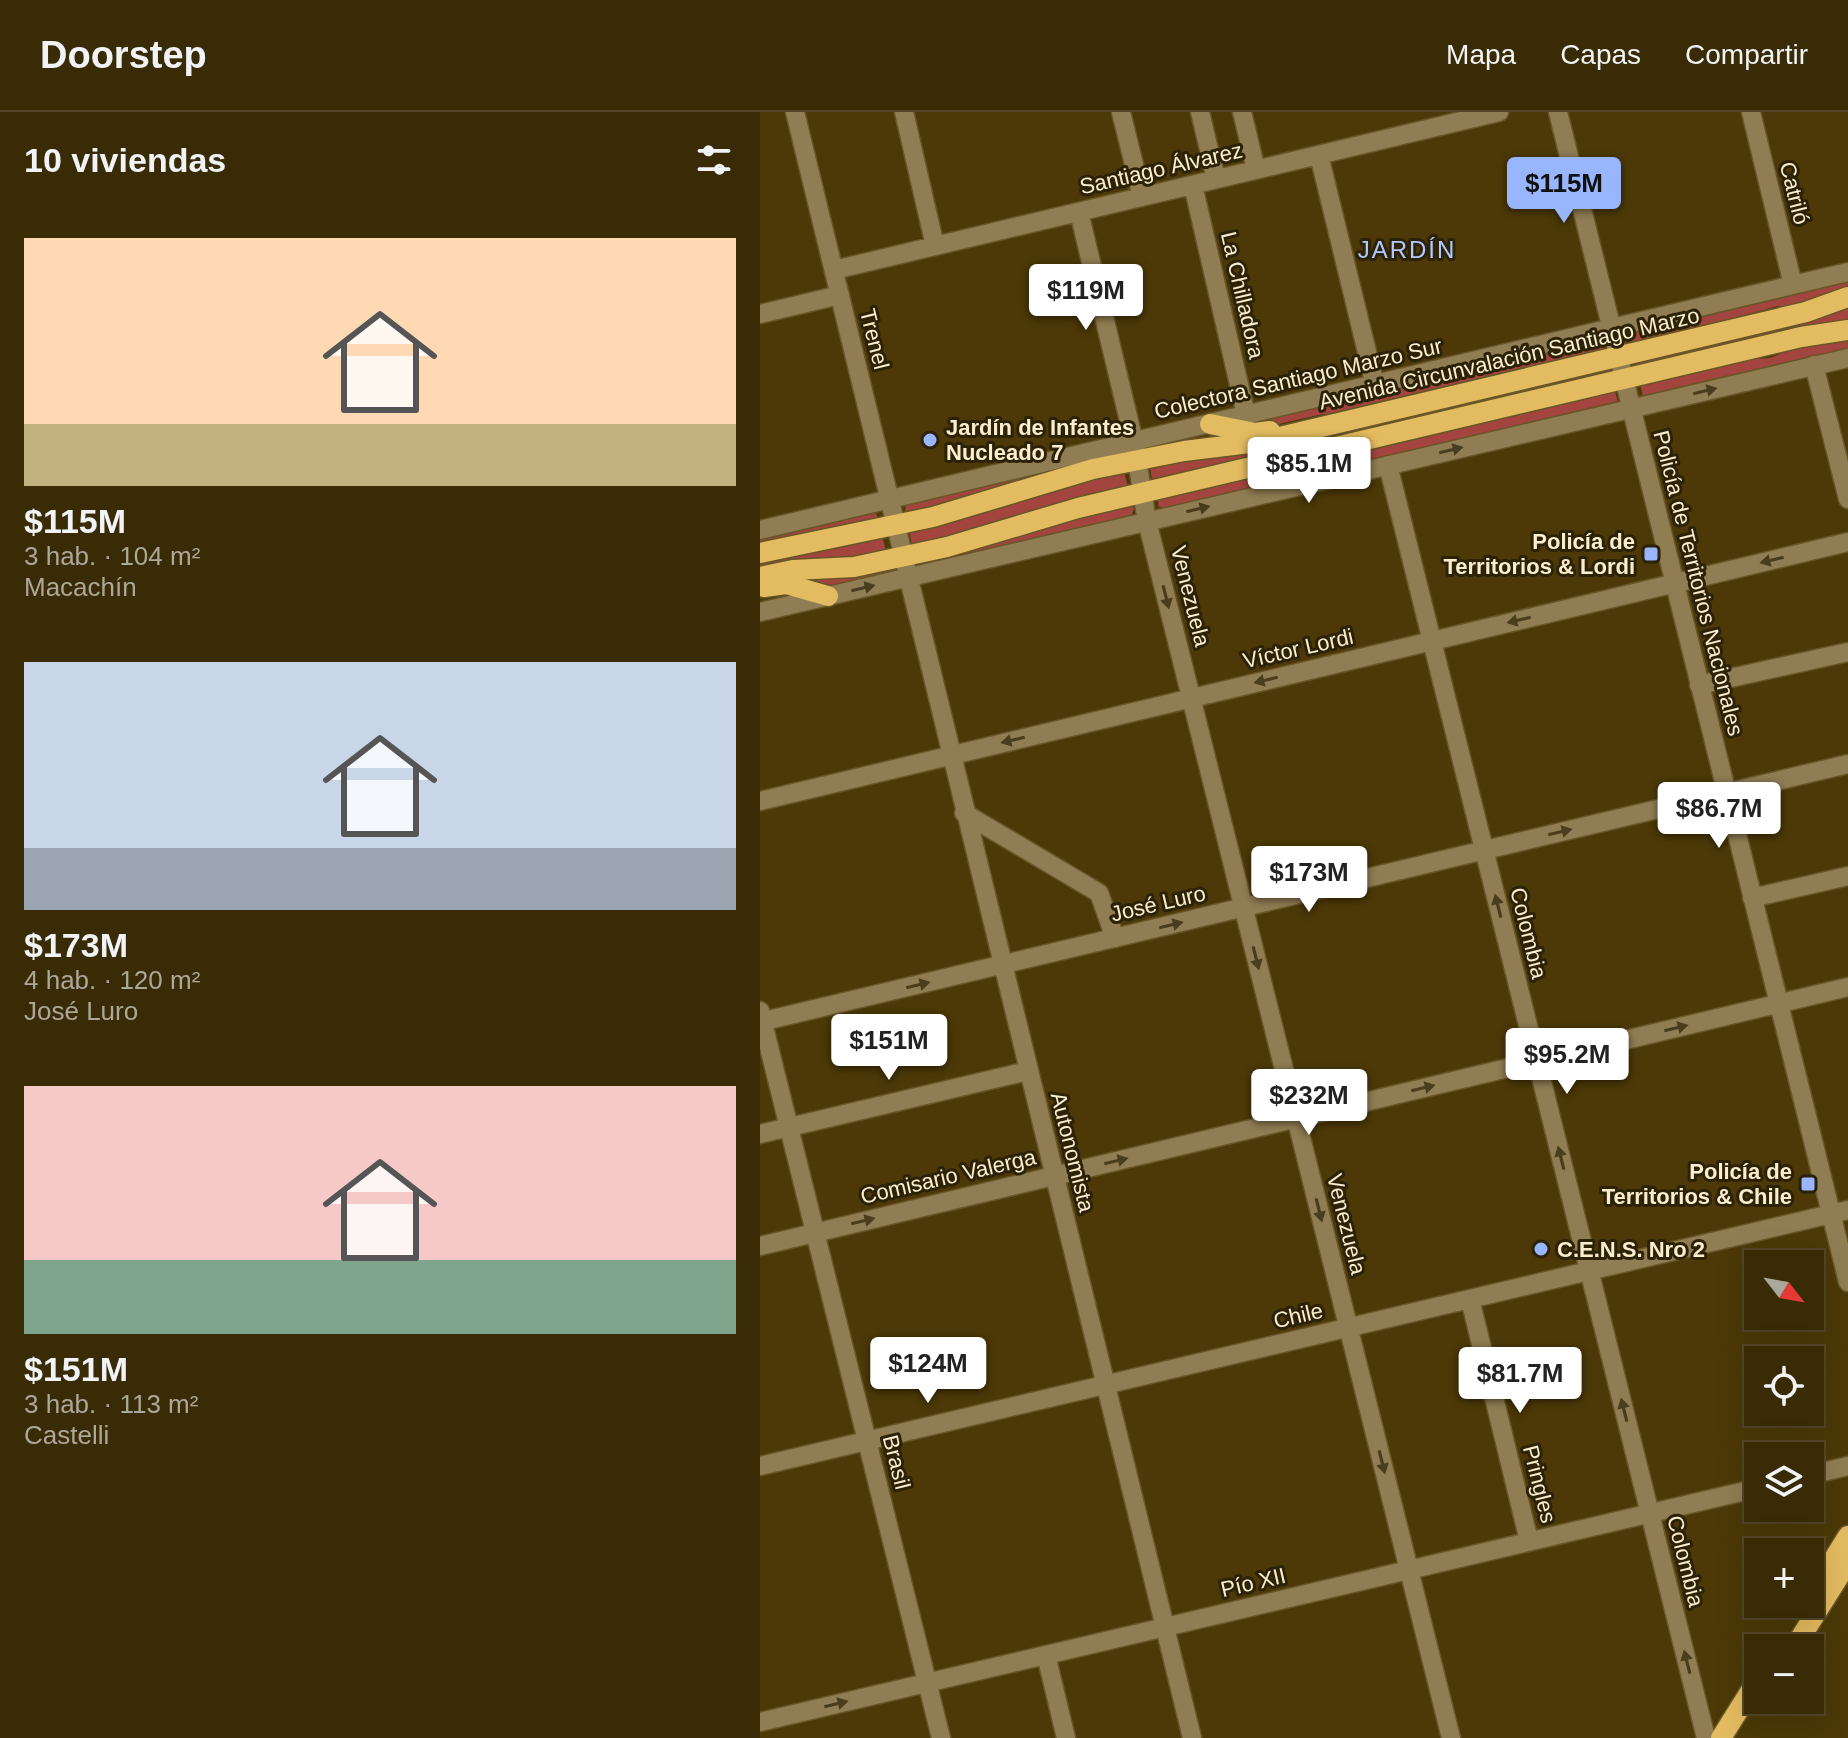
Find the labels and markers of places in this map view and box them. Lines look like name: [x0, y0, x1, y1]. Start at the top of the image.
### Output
pin: $115M: [1508, 157, 1620, 225]
pin: $119M: [1030, 264, 1142, 332]
place label: Jardín de Infantes Nucleado 7: [946, 415, 1134, 465]
marker: Jardín de Infantes Nucleado 7: [921, 431, 939, 449]
pin: $85.1M: [1244, 437, 1374, 505]
place label: Policía de Territorios & Lordi: [1444, 529, 1635, 579]
marker: Policía de Territorios & Lordi: [1642, 545, 1660, 563]
pin: $86.7M: [1654, 782, 1784, 850]
pin: $173M: [1253, 846, 1365, 914]
pin: $151M: [833, 1014, 945, 1082]
pin: $95.2M: [1502, 1028, 1632, 1096]
pin: $232M: [1253, 1069, 1365, 1137]
place label: Policía de Territorios & Chile: [1602, 1159, 1792, 1209]
marker: Policía de Territorios & Chile: [1799, 1175, 1817, 1193]
place label: C.E.N.S. Nro 2: [1557, 1237, 1705, 1262]
marker: C.E.N.S. Nro 2: [1532, 1240, 1550, 1258]
pin: $124M: [872, 1337, 984, 1405]
pin: $81.7M: [1455, 1347, 1585, 1415]

